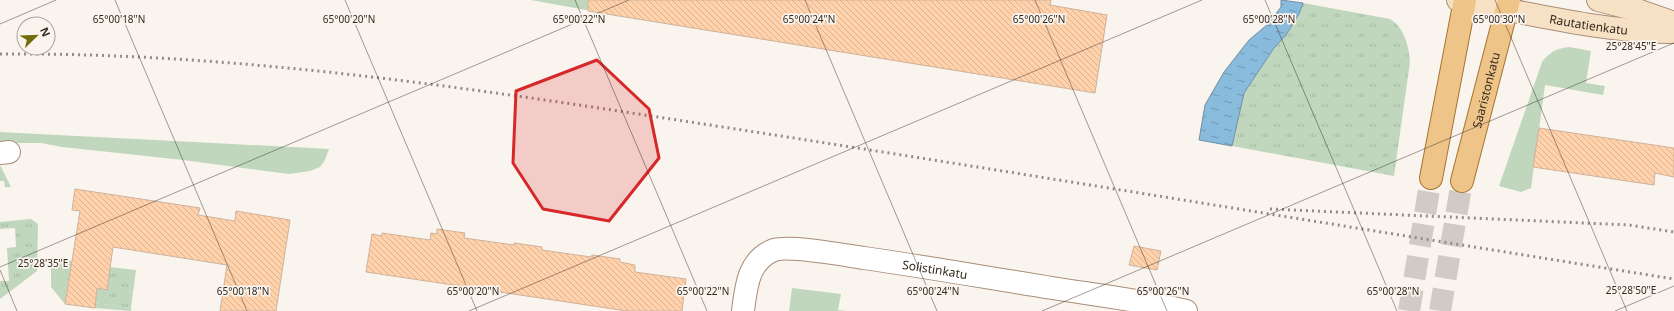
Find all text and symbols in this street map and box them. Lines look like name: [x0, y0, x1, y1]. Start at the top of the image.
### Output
street label: Rautatienkatu: [1548, 10, 1629, 38]
text: 65°00'18"N: [93, 12, 145, 26]
text: 65°00'20"N: [323, 12, 375, 26]
text: 65°00'22"N: [553, 12, 605, 26]
text: 65°00'24"N: [783, 12, 835, 26]
text: 65°00'26"N: [1013, 12, 1065, 26]
text: 65°00'28"N: [1243, 12, 1295, 26]
text: 65°00'30"N: [1473, 12, 1525, 26]
north arrow: [16, 16, 56, 56]
text: N: [37, 25, 54, 39]
text: 25°28'45"E: [1606, 39, 1656, 53]
street label: Saaristonkatu: [1468, 50, 1504, 130]
street label: Solistinkatu: [901, 255, 969, 283]
text: 25°28'35"E: [18, 256, 68, 270]
text: 25°28'50"E: [1606, 283, 1656, 297]
text: 65°00'18"N: [217, 284, 269, 298]
text: 65°00'20"N: [447, 284, 499, 298]
text: 65°00'22"N: [677, 284, 729, 298]
text: 65°00'24"N: [907, 284, 959, 298]
text: 65°00'26"N: [1137, 284, 1189, 298]
text: 65°00'28"N: [1367, 284, 1419, 298]

